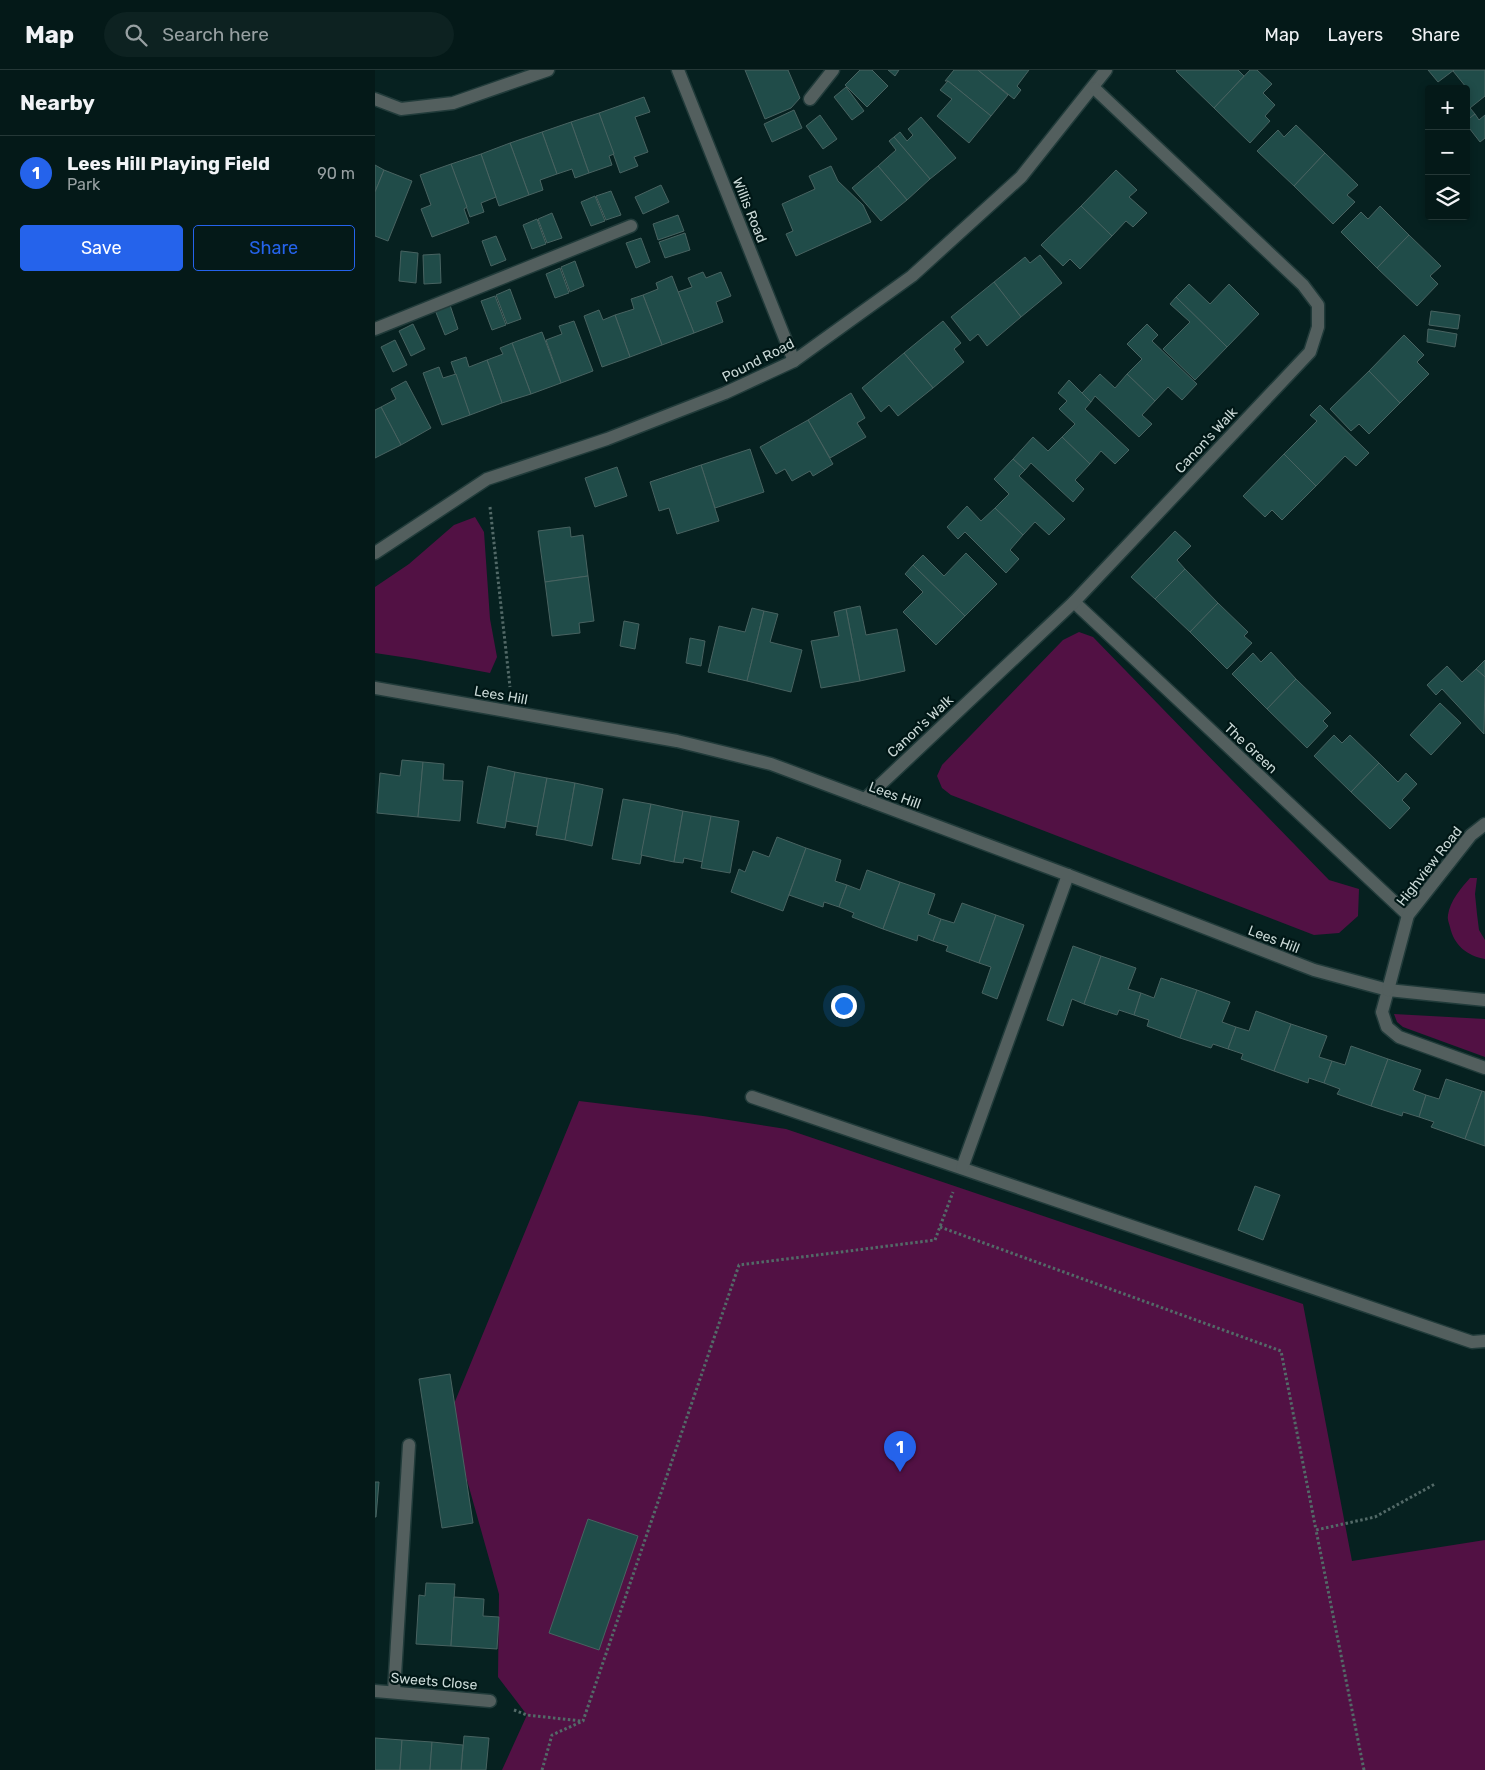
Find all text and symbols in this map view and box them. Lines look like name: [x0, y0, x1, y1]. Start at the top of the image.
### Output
search box: [104, 12, 454, 57]
text: Map: [25, 21, 74, 49]
icon: search: [122, 21, 150, 49]
text: Search here: [162, 23, 269, 46]
text: Map: [1265, 24, 1300, 46]
text: Layers: [1328, 24, 1383, 46]
text: Share: [1411, 24, 1460, 46]
map controls: [1425, 85, 1470, 220]
button: +: [1425, 85, 1470, 130]
text: Nearby: [20, 90, 95, 115]
button: −: [1425, 130, 1470, 175]
text: Lees Hill Playing Field: [67, 152, 270, 175]
text: 1: [32, 164, 40, 183]
text: 90 m: [317, 164, 355, 183]
text: Park: [67, 175, 100, 194]
street label: Willis Road: [729, 175, 770, 245]
button: layers: [1425, 175, 1470, 220]
button: Save: [20, 225, 183, 271]
button: Share: [193, 225, 355, 271]
street label: Pound Road: [719, 335, 797, 386]
street label: Canon's Walk: [1172, 403, 1242, 477]
street label: Lees Hill: [473, 682, 529, 709]
street label: Canon's Walk: [884, 691, 957, 761]
street label: The Green: [1221, 719, 1281, 777]
street label: Lees Hill: [866, 778, 923, 813]
street label: Highview Road: [1393, 823, 1466, 910]
street label: Lees Hill: [1245, 922, 1302, 957]
your location: [831, 993, 857, 1019]
pin: 1: [884, 1431, 916, 1472]
street label: Sweets Close: [390, 1669, 478, 1694]

